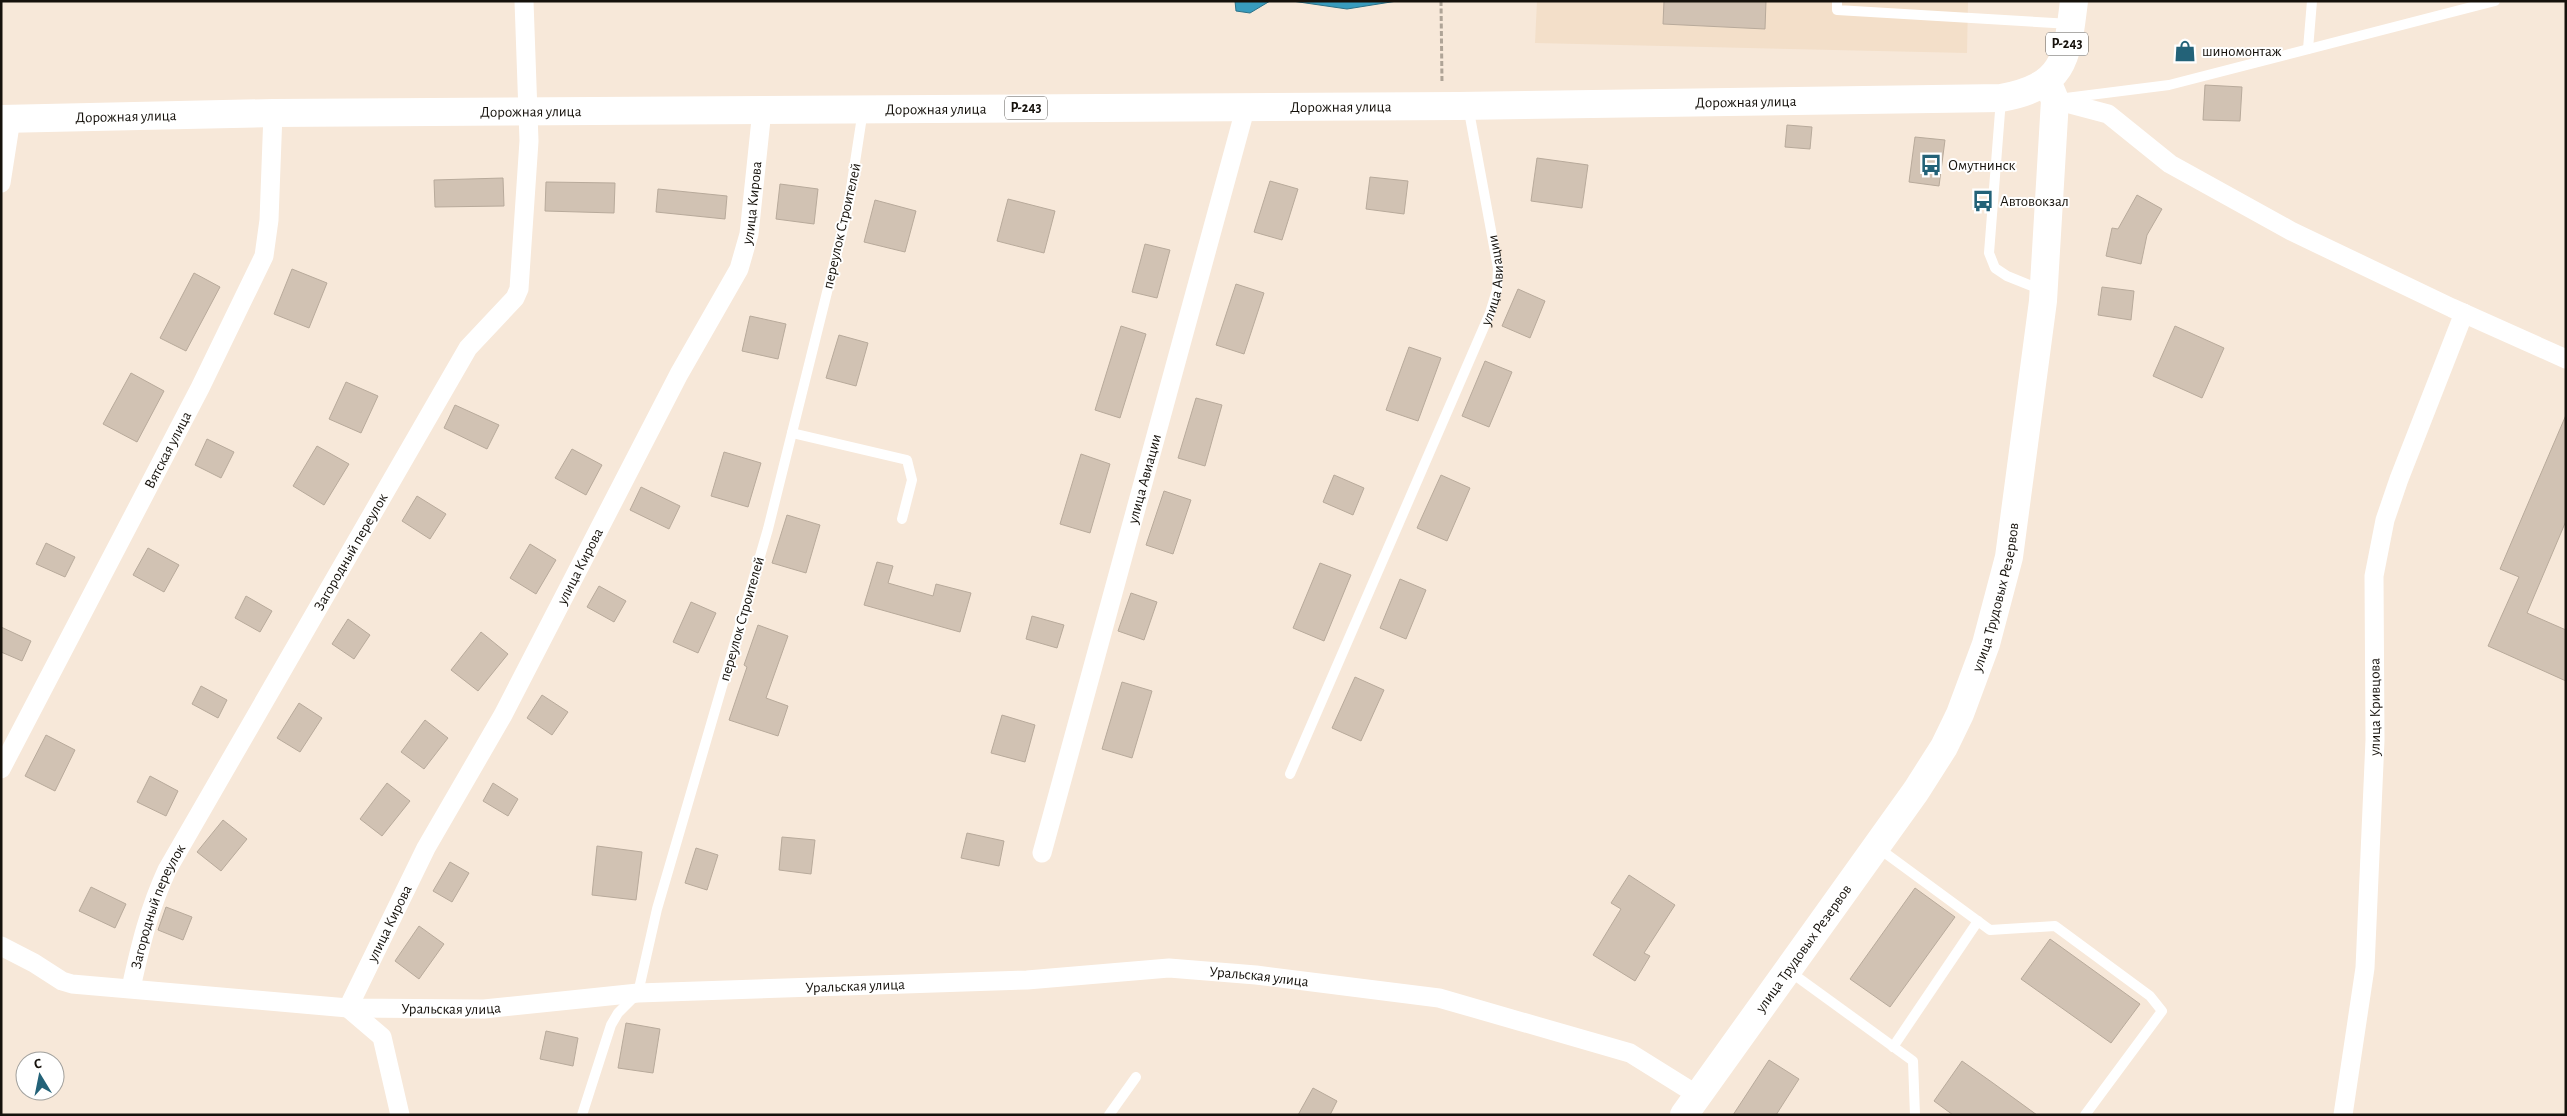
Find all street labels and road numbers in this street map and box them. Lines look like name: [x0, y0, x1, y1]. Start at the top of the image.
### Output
road number: Р-243: [2046, 33, 2088, 56]
street label: Дорожная улица: [1695, 94, 1797, 110]
road number: Р-243: [1005, 96, 1047, 120]
street label: Дорожная улица: [1290, 99, 1392, 114]
street label: Дорожная улица: [885, 101, 987, 117]
street label: Дорожная улица: [480, 104, 582, 119]
street label: Дорожная улица: [75, 108, 177, 125]
street label: улица Кирова: [739, 160, 764, 247]
street label: переулок Строителей: [820, 162, 864, 290]
street label: улица Авиации: [1478, 234, 1506, 328]
street label: Вятская улица: [141, 409, 194, 491]
street label: улица Авиации: [1125, 432, 1164, 526]
street label: Загородный переулок: [311, 490, 390, 613]
street label: улица Трудовых Резервов: [1969, 522, 2021, 674]
street label: улица Кирова: [554, 525, 606, 607]
street label: переулок Строителей: [717, 555, 767, 683]
street label: улица Кривцова: [2367, 658, 2383, 757]
street label: Загородный переулок: [128, 841, 188, 970]
street label: улица Кирова: [364, 882, 414, 965]
street label: улица Трудовых Резервов: [1752, 882, 1854, 1016]
street label: Уральская улица: [1209, 964, 1310, 989]
street label: Уральская улица: [805, 977, 905, 995]
street label: Уральская улица: [401, 1000, 502, 1017]

